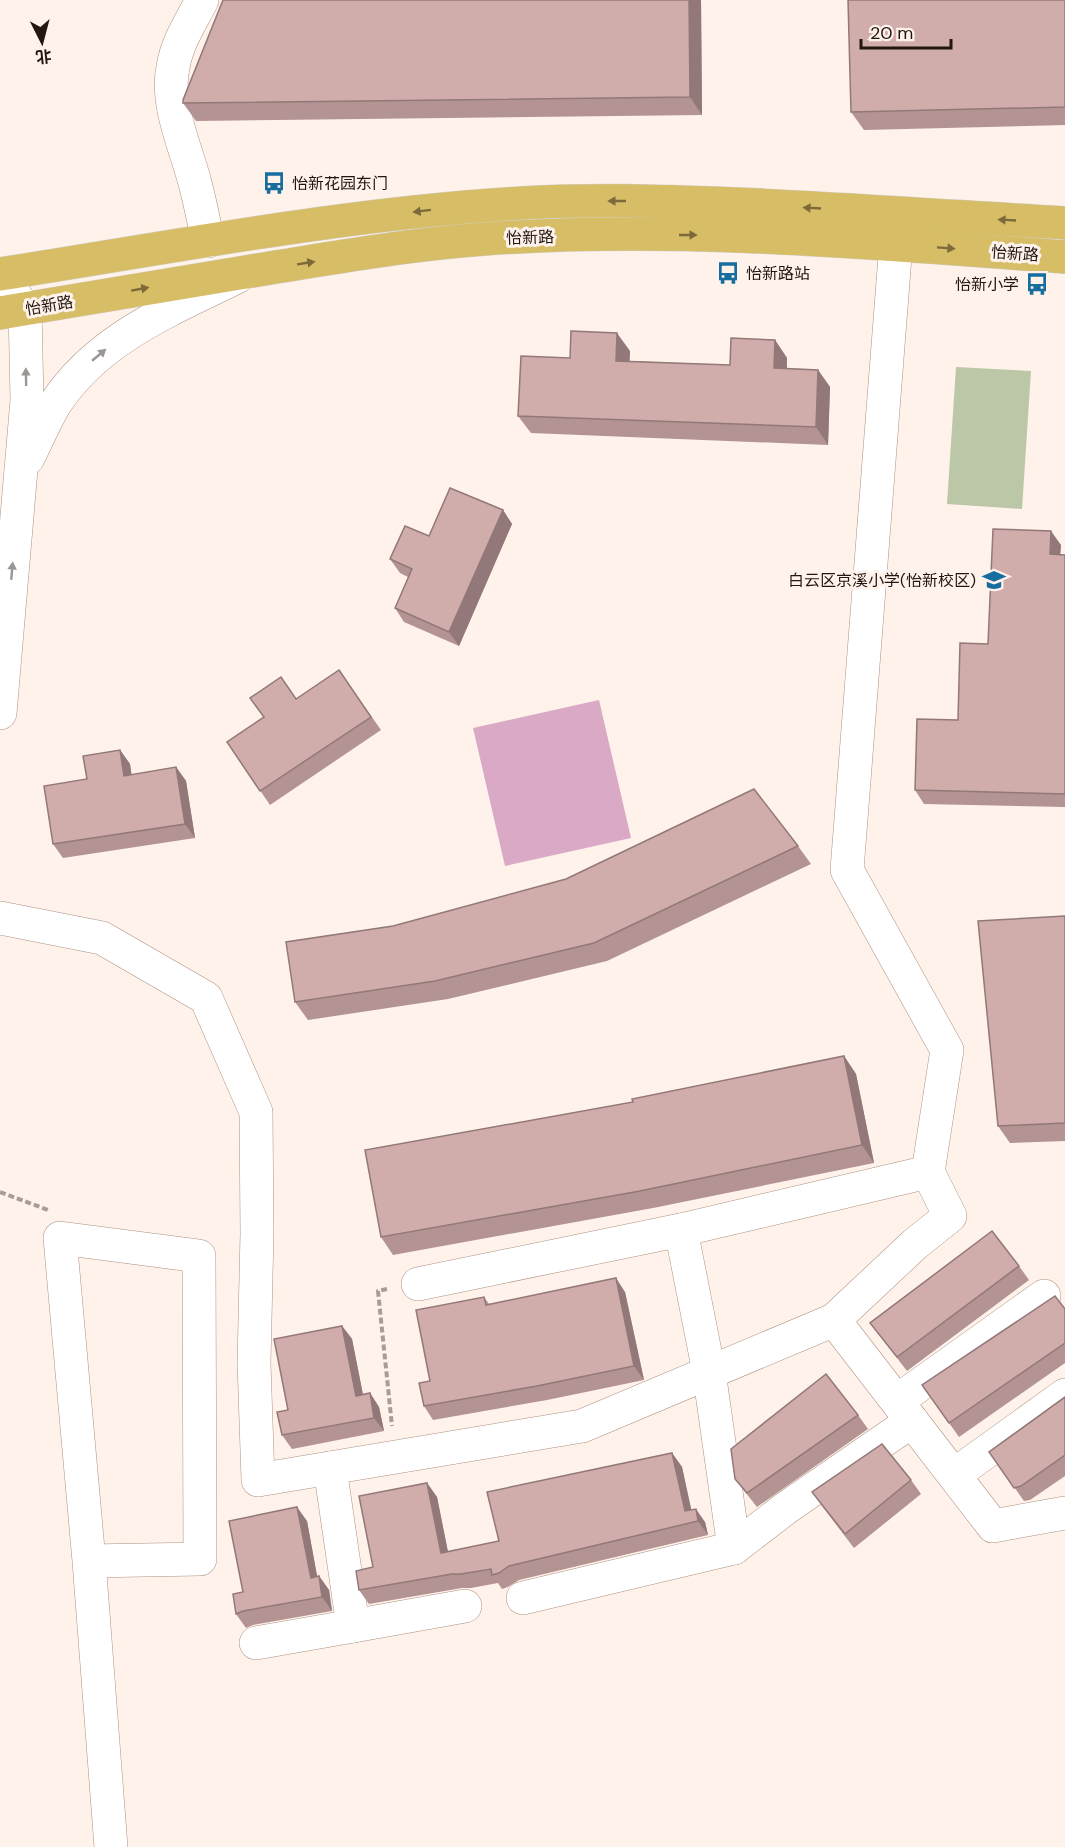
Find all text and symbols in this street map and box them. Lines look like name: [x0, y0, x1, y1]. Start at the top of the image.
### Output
north arrow: [12, 12, 72, 72]
scale bar: [861, 12, 951, 50]
text: 20 m: [870, 21, 913, 45]
text: 北: [34, 45, 53, 68]
bus stop icon: 怡新花园东门: [261, 170, 287, 196]
place label: 怡新花园东门: [292, 173, 388, 194]
one-way arrow: [608, 196, 627, 206]
one-way arrow: [802, 204, 821, 213]
one-way arrow: [413, 206, 432, 216]
one-way arrow: [997, 215, 1016, 224]
street label: 怡新路: [506, 226, 554, 249]
one-way arrow: [679, 230, 698, 239]
street label: 怡新路: [990, 241, 1040, 266]
one-way arrow: [936, 244, 955, 253]
one-way arrow: [296, 258, 315, 267]
bus stop icon: 怡新路站: [715, 260, 741, 286]
place label: 怡新路站: [746, 263, 810, 284]
bus stop icon: 怡新小学: [1024, 271, 1050, 297]
place label: 怡新小学: [955, 274, 1019, 295]
one-way arrow: [131, 284, 150, 293]
street label: 怡新路: [24, 291, 75, 320]
one-way arrow: [91, 349, 107, 362]
one-way arrow: [21, 367, 31, 386]
one-way arrow: [7, 561, 17, 580]
school or university icon: 白云区京溪小学(怡新校区): [981, 567, 1007, 593]
place label: 白云区京溪小学(怡新校区): [788, 570, 976, 591]

